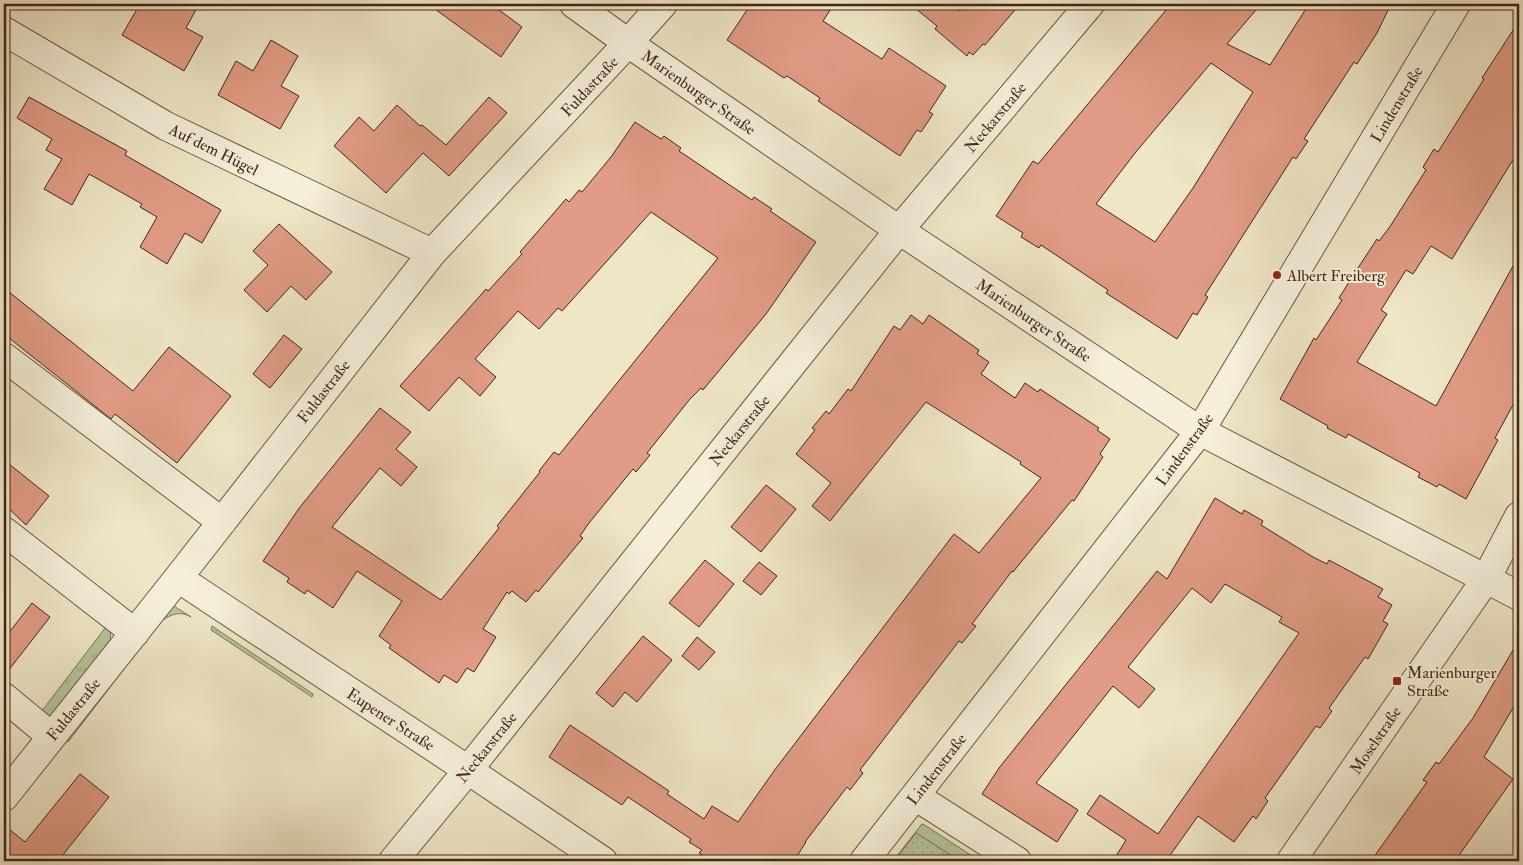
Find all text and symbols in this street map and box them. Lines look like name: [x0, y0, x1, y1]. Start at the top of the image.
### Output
street label: Marienburger Straße: [637, 46, 760, 140]
street label: Fuldastraße: [557, 52, 623, 121]
street label: Lindenstraße: [1366, 62, 1428, 146]
street label: Neckarstraße: [961, 78, 1031, 157]
street label: Auf dem Hügel: [165, 119, 262, 180]
place label: Albert Freiberg: [1286, 266, 1386, 286]
marker: Albert Freiberg: [1271, 269, 1283, 281]
street label: Marienburger Straße: [972, 275, 1095, 367]
street label: Fuldastraße: [293, 356, 355, 427]
street label: Neckarstraße: [705, 391, 775, 470]
street label: Lindenstraße: [1152, 409, 1218, 490]
place label: Marienburger Straße: [1407, 663, 1497, 701]
street label: Fuldastraße: [42, 674, 105, 745]
marker: Marienburger Straße: [1391, 675, 1403, 687]
street label: Eupener Straße: [342, 684, 438, 757]
street label: Moselstraße: [1346, 703, 1406, 778]
street label: Neckarstraße: [452, 708, 522, 787]
street label: Lindenstraße: [903, 730, 971, 809]

